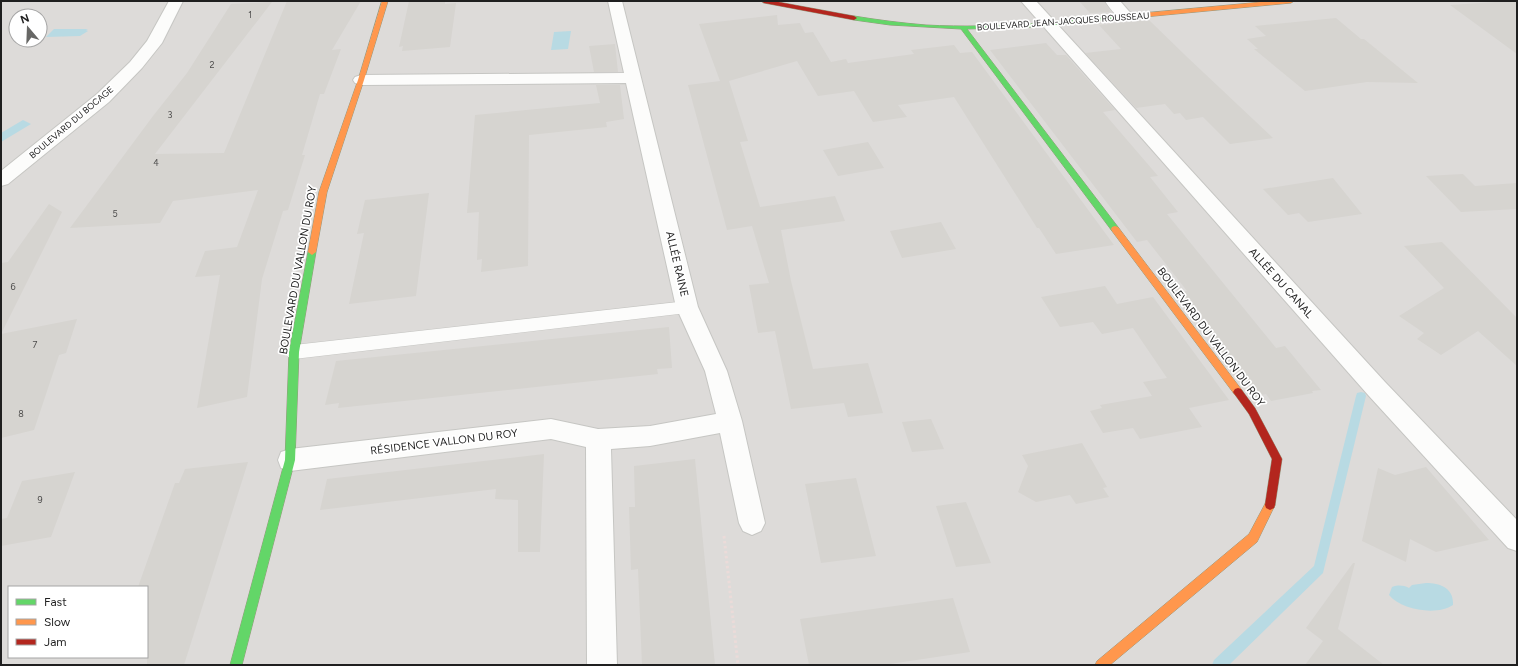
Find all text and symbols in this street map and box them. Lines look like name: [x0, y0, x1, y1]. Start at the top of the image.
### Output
north arrow: [8, 8, 48, 48]
house number: 1: [248, 9, 252, 20]
street label: BOULEVARD JEAN-JACQUES ROUSSEAU: [976, 9, 1150, 33]
text: N: [19, 11, 31, 27]
house number: 2: [209, 59, 215, 70]
street label: BOULEVARD DU BOCAGE: [27, 84, 115, 160]
house number: 3: [168, 109, 173, 120]
house number: 4: [153, 157, 159, 168]
street label: BOULEVARD DU VALLON DU ROY: [277, 184, 319, 355]
house number: 5: [112, 208, 118, 219]
street label: ALLÉE RAINE: [663, 230, 691, 298]
street label: ALLÉE DU CANAL: [1246, 245, 1316, 321]
street label: BOULEVARD DU VALLON DU ROY: [1154, 265, 1268, 409]
house number: 6: [10, 281, 16, 292]
house number: 7: [33, 339, 38, 350]
house number: 8: [18, 408, 24, 419]
street label: RÉSIDENCE VALLON DU ROY: [370, 426, 519, 458]
house number: 9: [37, 494, 43, 505]
legend: [8, 586, 148, 658]
text: Fast: [44, 595, 67, 609]
text: Slow: [44, 615, 71, 629]
text: Jam: [44, 635, 67, 649]

